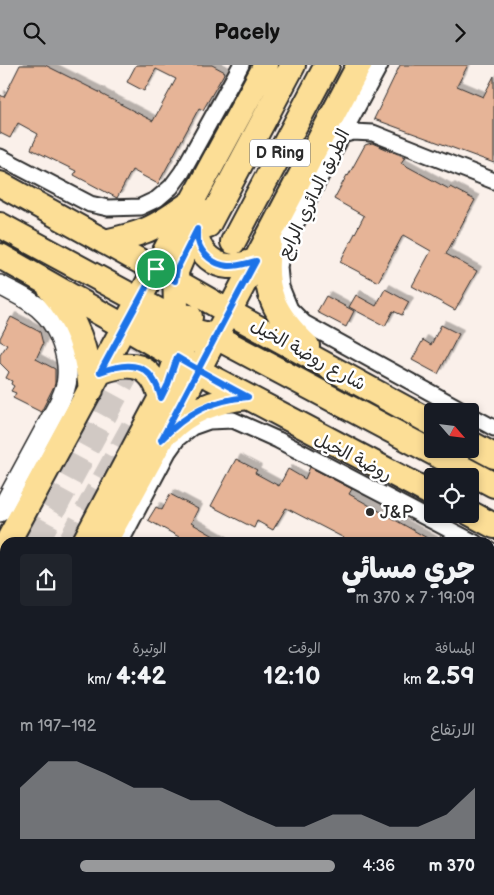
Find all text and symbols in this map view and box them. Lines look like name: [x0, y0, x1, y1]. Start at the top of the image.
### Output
icon: search: [20, 19, 48, 47]
text: Pacely: [214, 19, 280, 46]
icon: forward: [446, 19, 474, 47]
street label: الطريق الدائري الرابع: [273, 126, 356, 263]
road number: D Ring: [250, 140, 310, 167]
pin: [135, 248, 177, 290]
icon: arrive: [142, 255, 170, 283]
street label: شارع روضة الخيل: [246, 315, 369, 396]
north arrow: [424, 403, 479, 457]
map controls: [424, 403, 479, 523]
street label: روضة الخيل: [311, 429, 395, 485]
button: locate: [424, 468, 479, 523]
place label: J&P: [380, 502, 414, 523]
marker: J&P: [364, 506, 376, 518]
text: جري مسائي: [342, 553, 475, 586]
button: share: [20, 554, 72, 606]
text: 19:09 · 7 × 370 m: [355, 589, 475, 608]
text: الوتيرة: [133, 640, 166, 657]
text: الوقت: [288, 640, 321, 657]
text: المسافة: [435, 640, 475, 657]
text: 4:42: [116, 661, 166, 692]
text: 12:10: [263, 661, 321, 692]
text: 2.59: [425, 661, 475, 692]
text: /km: [87, 671, 116, 688]
text: km: [403, 671, 425, 688]
text: 192–197 m: [20, 717, 96, 736]
text: الارتفاع: [430, 721, 475, 740]
text: 4:36: [362, 857, 395, 876]
text: 370 m: [429, 857, 475, 876]

